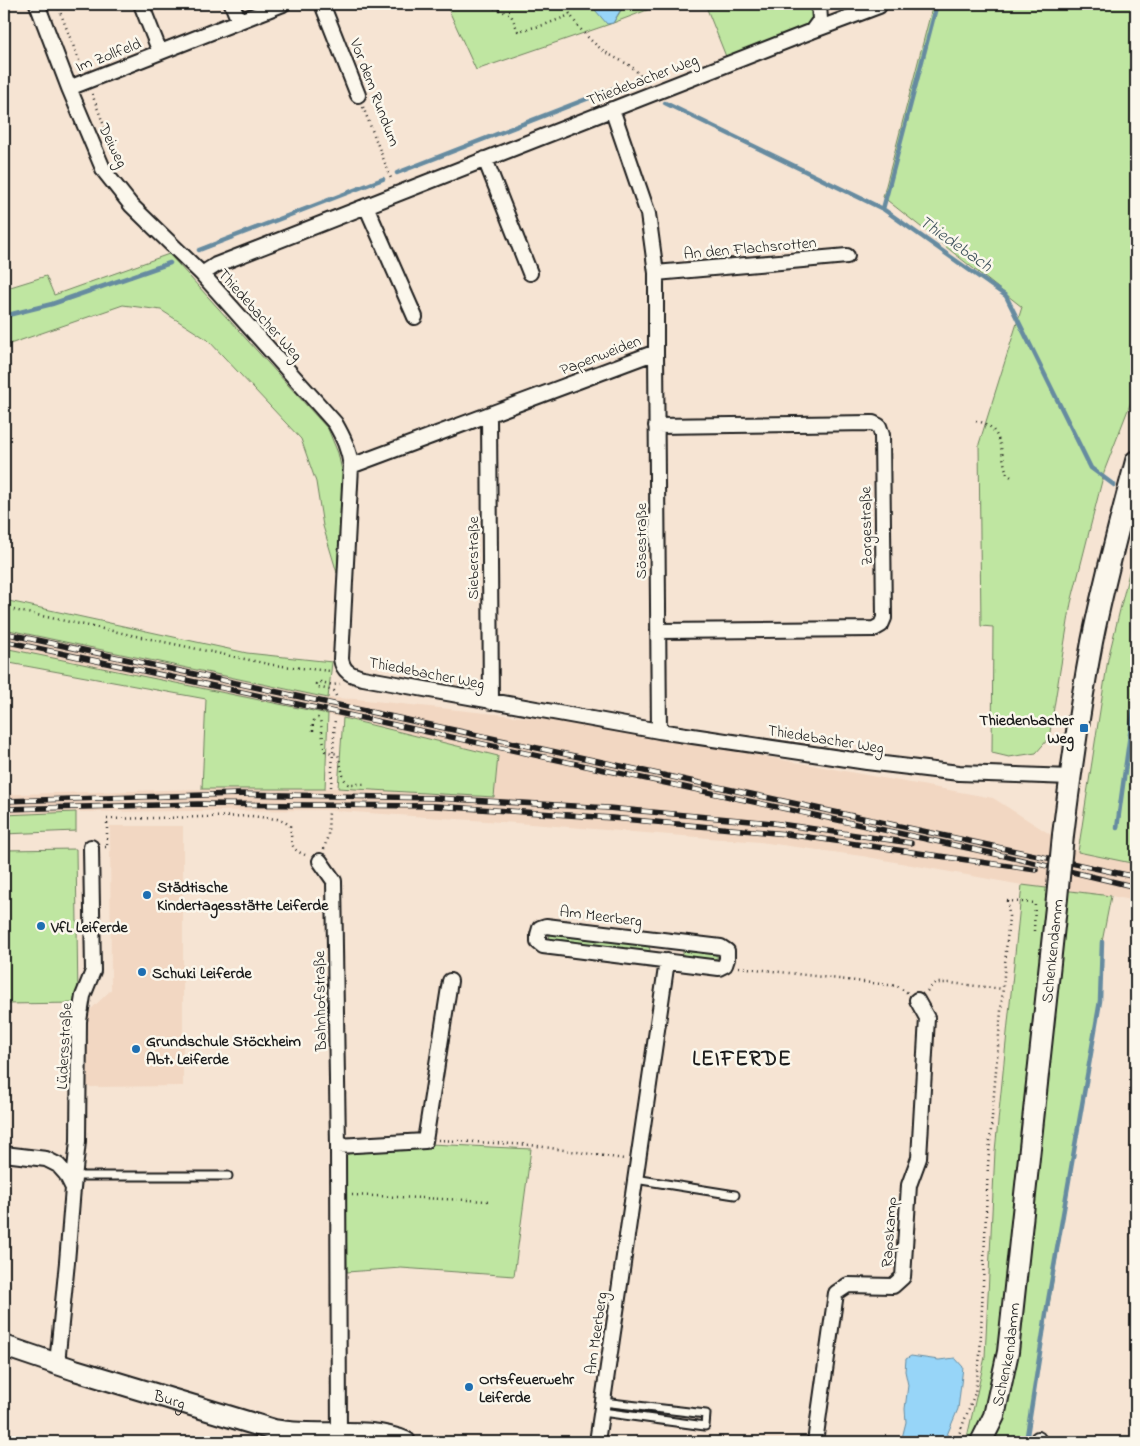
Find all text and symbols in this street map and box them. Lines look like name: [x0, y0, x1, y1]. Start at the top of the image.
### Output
street label: Im Zollfeld: [72, 32, 145, 79]
street label: Vor dem Rundum: [342, 34, 406, 150]
street label: Thiedebacher Weg: [583, 49, 702, 113]
street label: Deiweg: [91, 119, 133, 172]
water label: Thiedebach: [913, 210, 997, 280]
street label: An den Flachsrotten: [683, 231, 818, 267]
street label: Thiedebacher Weg: [211, 264, 308, 367]
street label: Papenweiden: [557, 329, 645, 382]
street label: Zorgestraße: [854, 485, 880, 566]
street label: Sösestraße: [630, 502, 654, 579]
street label: Sieberstraße: [462, 515, 486, 600]
street label: Thiedebacher Weg: [367, 651, 487, 697]
place label: Thiedenbacher Weg: [979, 709, 1075, 752]
street label: Thiedebacher Weg: [766, 719, 886, 761]
marker: Thiedenbacher Weg: [1078, 722, 1090, 734]
place label: Städtische Kindertagesstätte Leiferde: [157, 876, 329, 919]
marker: Städtische Kindertagesstätte Leiferde: [141, 889, 153, 901]
street label: Schenkendamm: [1036, 898, 1071, 1004]
street label: Am Meerberg: [558, 900, 643, 934]
place label: VfL Leiferde: [50, 916, 128, 940]
marker: VfL Leiferde: [35, 920, 47, 932]
street label: Bahnhofstraße: [308, 949, 334, 1053]
place label: Schuki Leiferde: [152, 962, 252, 986]
marker: Schuki Leiferde: [136, 966, 148, 978]
street label: Lüdersstraße: [51, 1001, 79, 1090]
place label: Grundschule Stöckheim Abt. Leiferde: [146, 1030, 302, 1072]
marker: Grundschule Stöckheim Abt. Leiferde: [130, 1043, 142, 1055]
district label: LEIFERDE: [692, 1045, 792, 1075]
street label: Rapskamp: [876, 1196, 904, 1268]
street label: Am Meerberg: [579, 1290, 615, 1376]
street label: Schenkendamm: [987, 1301, 1027, 1409]
place label: Ortsfeuerwehr Leiferde: [479, 1368, 575, 1410]
marker: Ortsfeuerwehr Leiferde: [463, 1381, 475, 1393]
street label: Burg: [149, 1384, 188, 1417]

